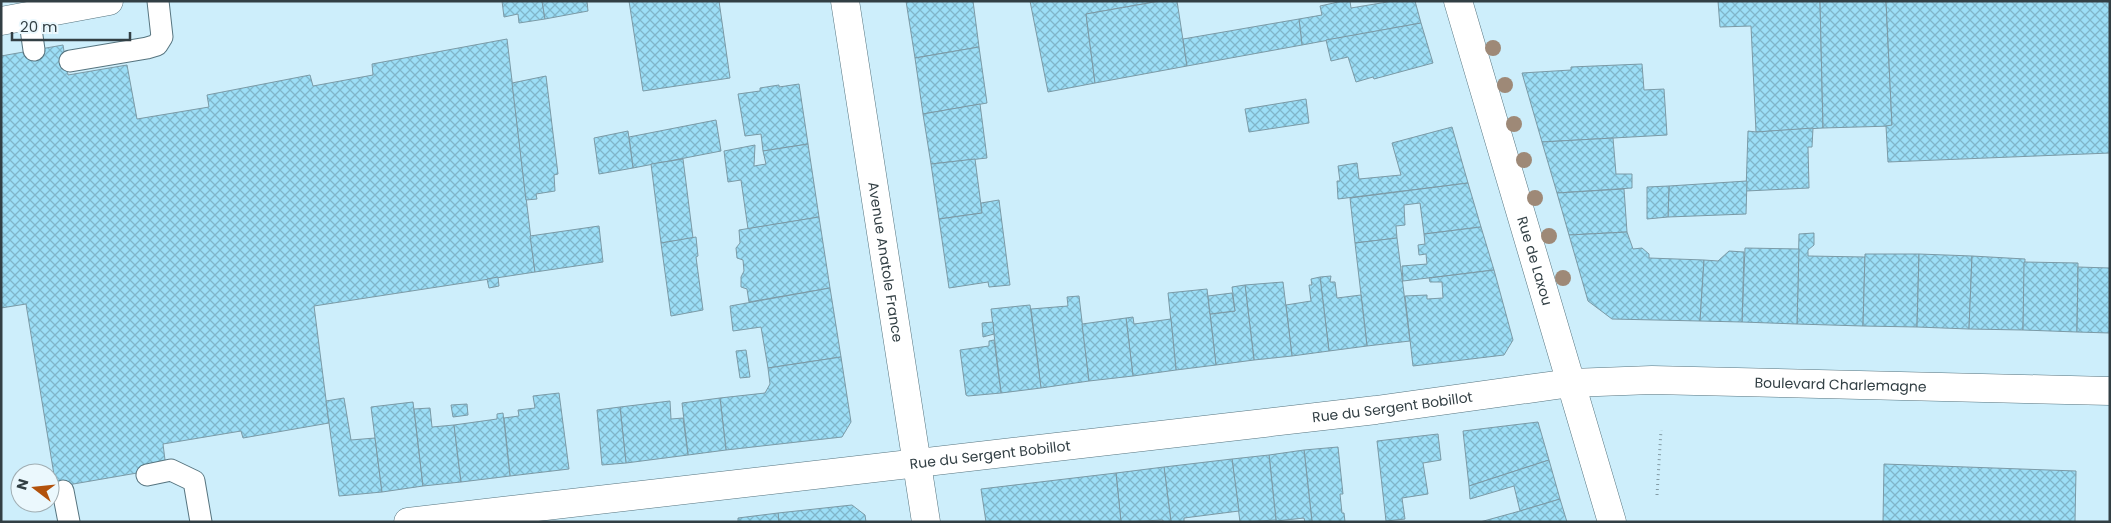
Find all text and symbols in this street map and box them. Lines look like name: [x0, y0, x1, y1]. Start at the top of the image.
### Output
scale bar: [12, 10, 130, 42]
text: 20 m: [20, 16, 58, 37]
street label: Avenue Anatole France: [863, 180, 908, 344]
street label: Rue de Laxou: [1512, 214, 1557, 308]
street label: Boulevard Charlemagne: [1754, 372, 1927, 397]
street label: Rue du Sergent Bobillot: [1311, 387, 1474, 427]
street label: Rue du Sergent Bobillot: [909, 435, 1072, 474]
north arrow: [10, 463, 60, 513]
text: N: [11, 477, 34, 492]

